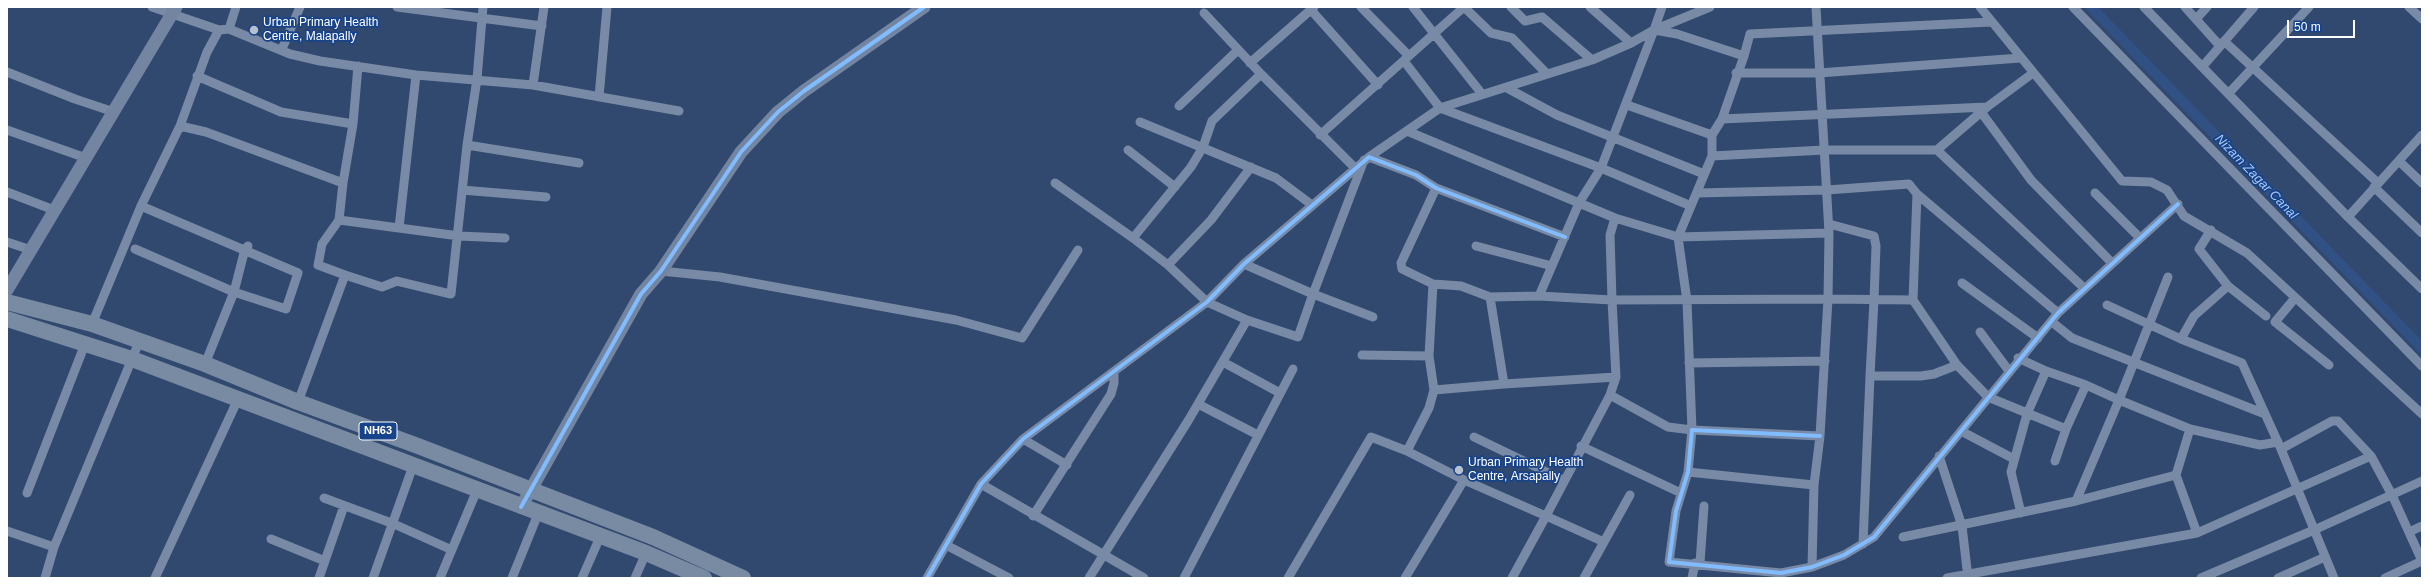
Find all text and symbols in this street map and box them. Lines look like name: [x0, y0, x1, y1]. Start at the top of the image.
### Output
scale bar: [2289, 12, 2357, 38]
place label: Urban Primary Health Centre, Malapally: [263, 16, 378, 44]
text: 50 m: [2294, 20, 2321, 34]
marker: Urban Primary Health Centre, Malapally: [248, 24, 260, 36]
water label: Nizam Zagar Canal: [2211, 131, 2301, 223]
road number: NH63: [359, 422, 397, 440]
place label: Urban Primary Health Centre, Arsapally: [1468, 456, 1583, 484]
marker: Urban Primary Health Centre, Arsapally: [1453, 464, 1465, 476]

